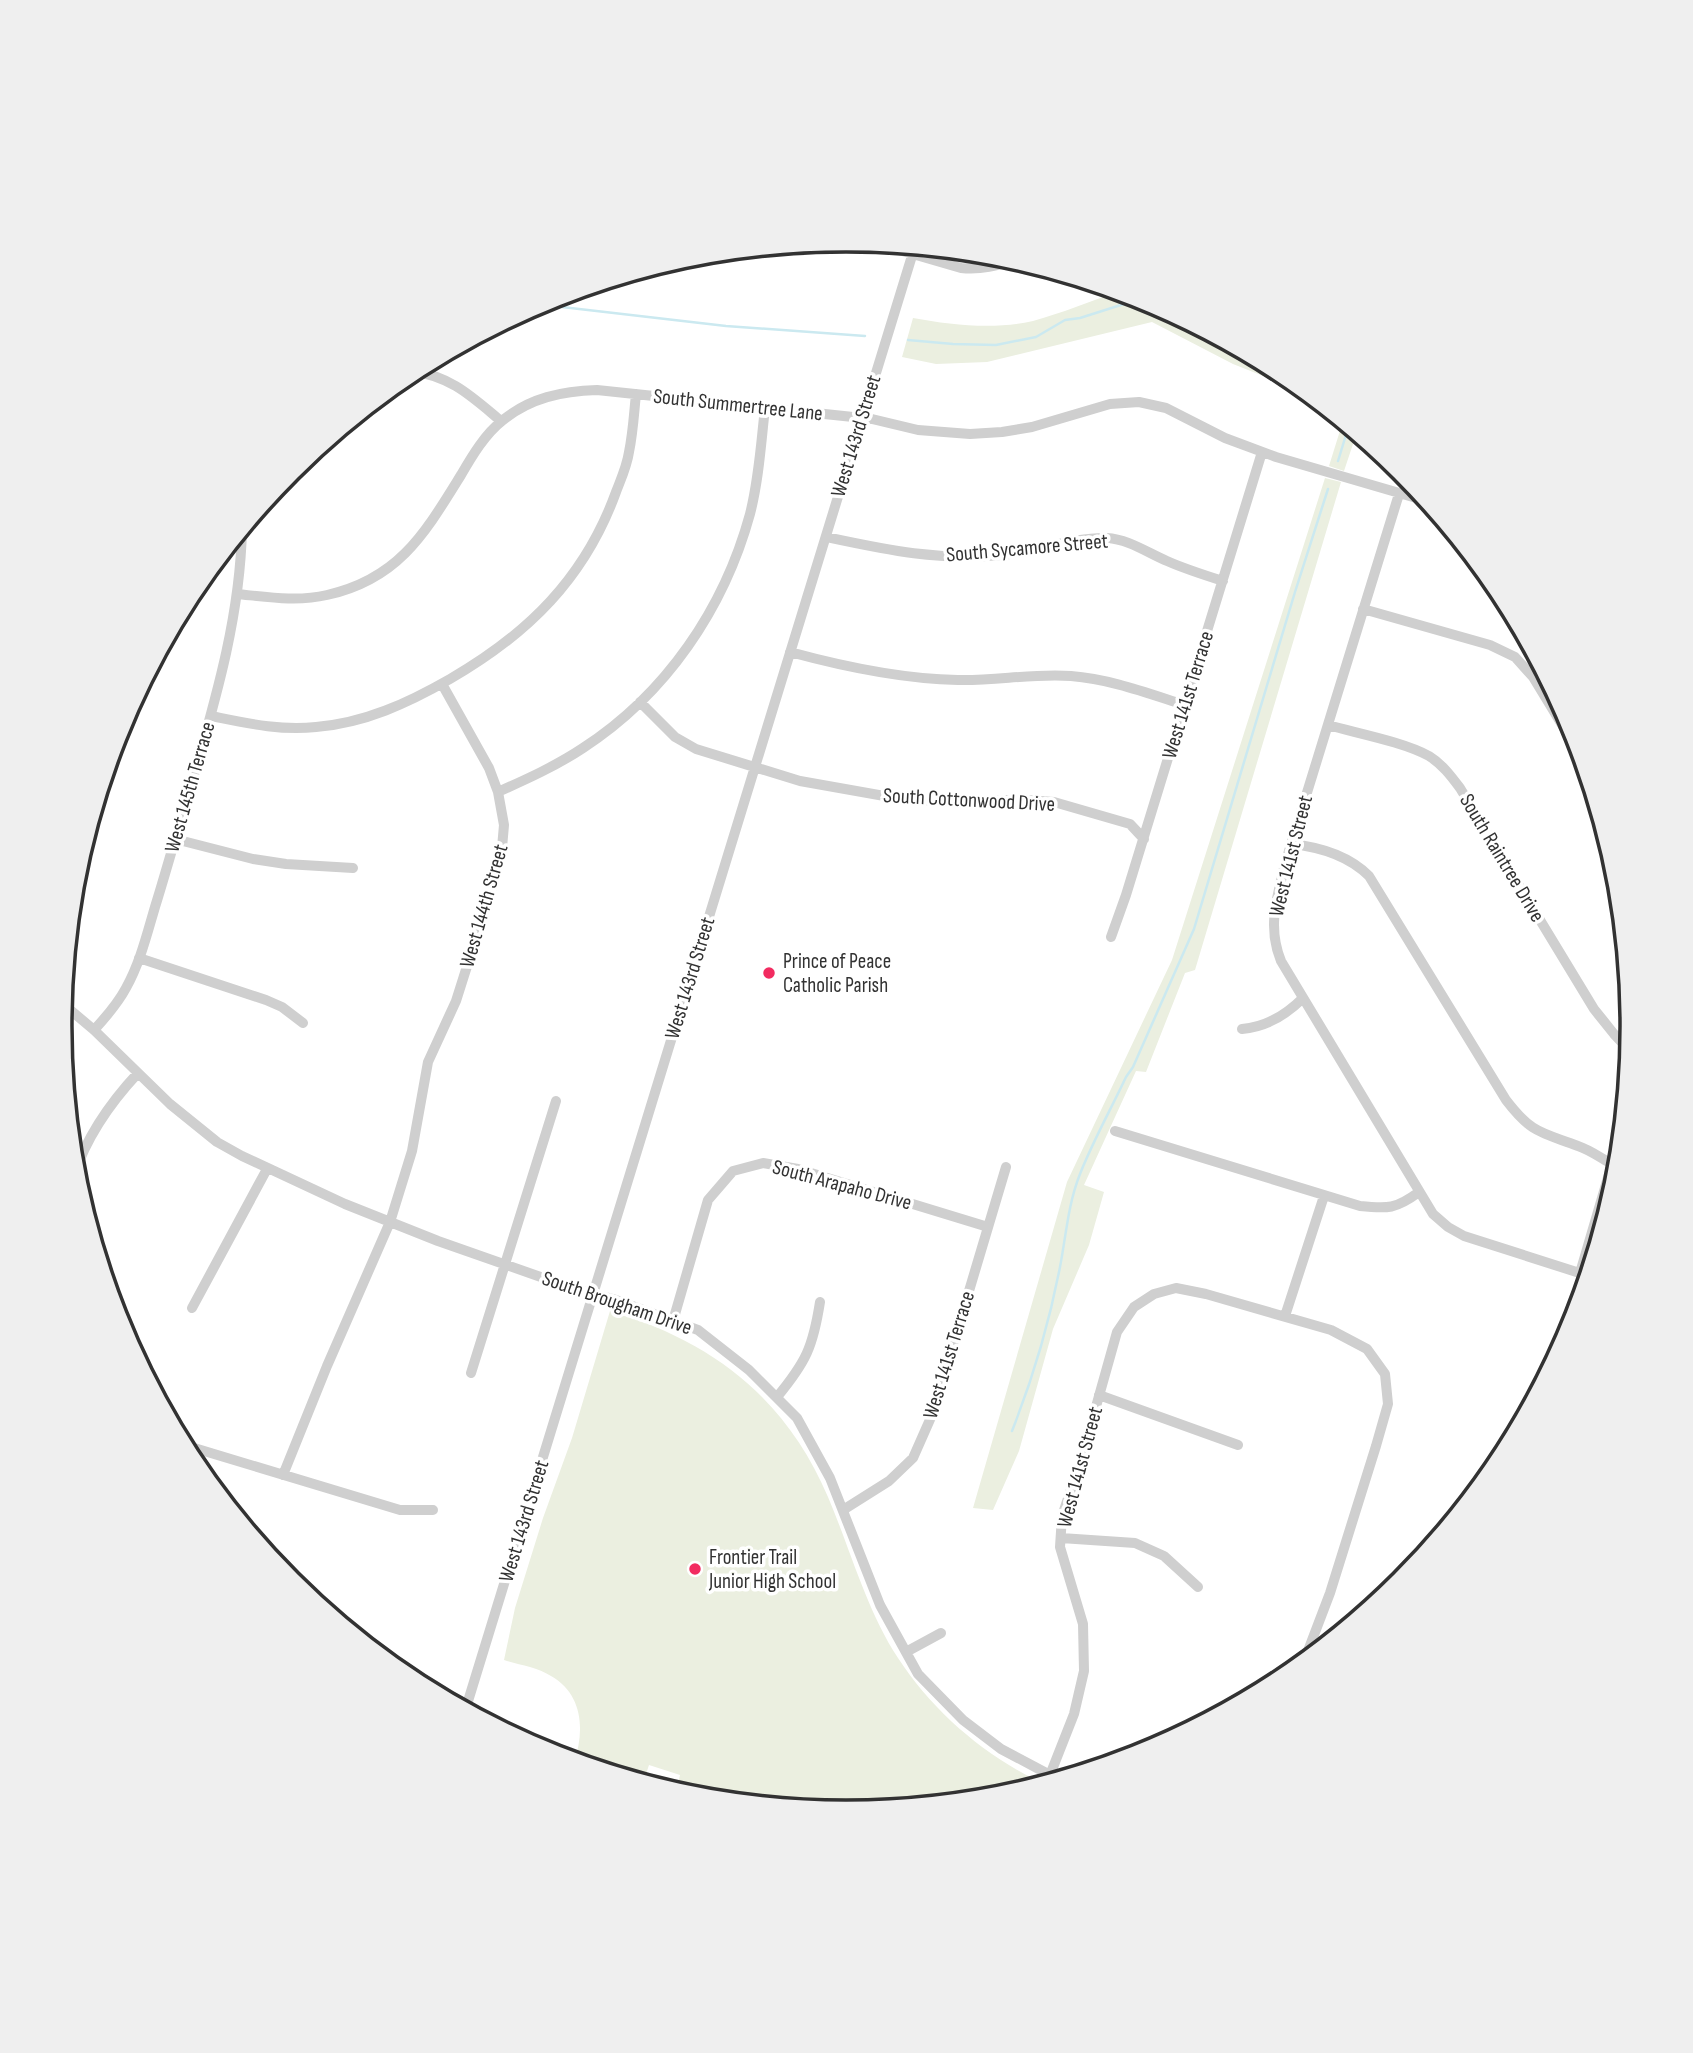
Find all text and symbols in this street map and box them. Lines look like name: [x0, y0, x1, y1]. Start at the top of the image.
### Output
street label: West 143rd Street: [826, 372, 886, 500]
street label: South Summertree Lane: [652, 384, 824, 426]
street label: South Sycamore Street: [945, 528, 1109, 568]
street label: West 141st Terrace: [1157, 628, 1219, 762]
street label: West 145th Terrace: [159, 719, 221, 855]
street label: South Cottonwood Drive: [882, 783, 1056, 817]
street label: South Raintree Drive: [1454, 790, 1550, 926]
street label: West 141st Street: [1264, 793, 1318, 919]
street label: West 144th Street: [454, 841, 514, 971]
street label: West 143rd Street: [660, 914, 720, 1042]
place label: Prince of Peace Catholic Parish: [783, 949, 891, 998]
marker: Prince of Peace Catholic Parish: [761, 965, 777, 981]
street label: South Arapaho Drive: [770, 1154, 914, 1216]
street label: South Brougham Drive: [539, 1266, 695, 1340]
street label: West 141st Terrace: [918, 1288, 980, 1422]
street label: West 141st Street: [1052, 1404, 1108, 1530]
street label: West 143rd Street: [494, 1457, 554, 1585]
place label: Frontier Trail Junior High School: [708, 1545, 836, 1594]
marker: Frontier Trail Junior High School: [687, 1561, 703, 1577]

